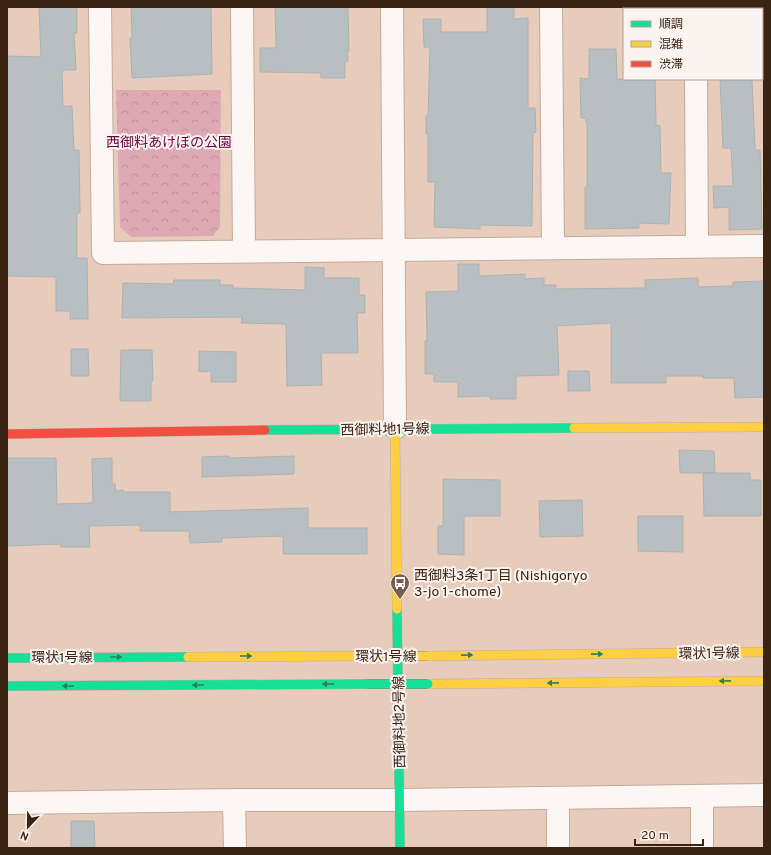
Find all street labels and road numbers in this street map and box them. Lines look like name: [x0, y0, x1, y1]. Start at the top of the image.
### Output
street label: 西御料地1号線: [340, 420, 430, 440]
street label: 環状1号線: [678, 644, 740, 664]
street label: 環状1号線: [355, 648, 417, 666]
street label: 環状1号線: [31, 649, 93, 667]
street label: 西御料地2号線: [390, 676, 410, 768]

